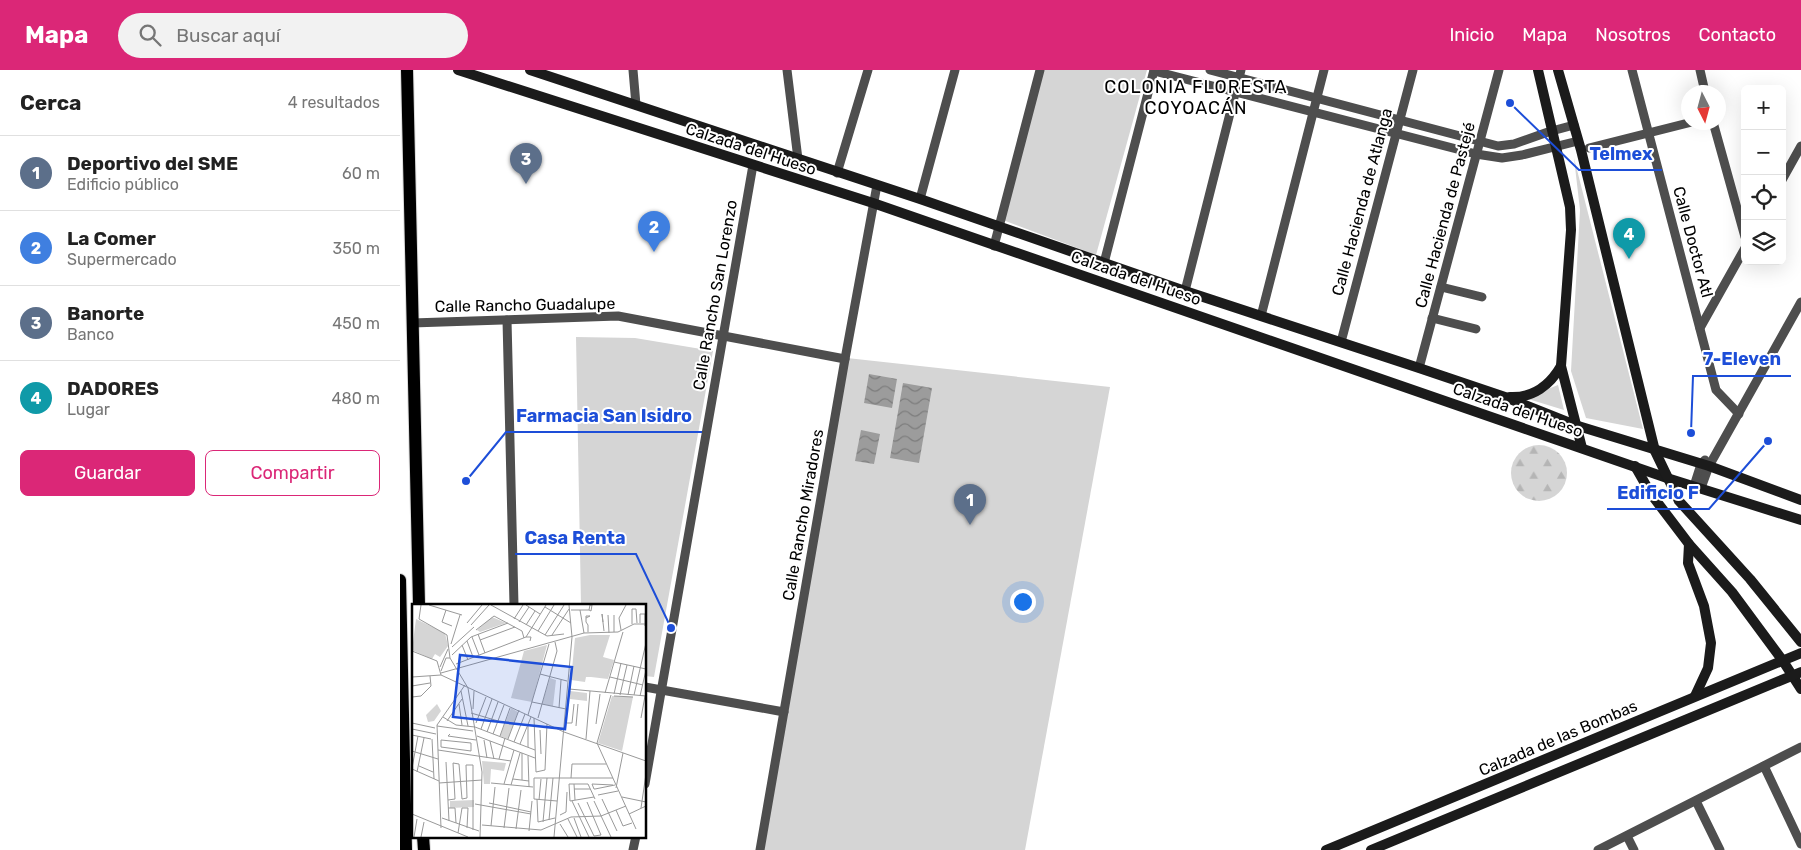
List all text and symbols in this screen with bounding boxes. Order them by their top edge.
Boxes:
search box [118,13,468,58]
text: Mapa [25,21,88,49]
icon: search [136,21,164,49]
text: Buscar aquí [176,24,280,47]
text: Inicio [1449,24,1494,46]
text: Mapa [1522,24,1567,46]
text: Nosotros [1595,24,1671,46]
text: Contacto [1699,24,1776,46]
district label: COLONIA FLORESTA COYOACÁN [1104,76,1288,119]
north arrow [1681,85,1726,130]
map controls [1741,85,1786,265]
button: + [1741,85,1786,130]
text: Cerca [20,90,81,115]
text: 4 resultados [288,93,380,112]
street label: Calle Hacienda de Atlanga [1328,106,1396,298]
street label: Calzada del Hueso [683,119,819,179]
street label: Calle Hacienda de Pastejé [1411,120,1479,310]
button: − [1741,130,1786,175]
callout: Telmex [1579,137,1662,170]
pin: 3 [510,143,542,184]
text: Telmex [1589,143,1653,165]
text: Deportivo del SME [67,152,238,175]
text: 1 [32,164,40,183]
text: 60 m [342,164,380,183]
text: Edificio público [67,175,179,194]
button: locate [1741,175,1786,220]
street label: Calle Doctor Atl [1669,184,1717,300]
street label: Calle Rancho San Lorenzo [689,198,741,392]
pin: 2 [638,211,670,252]
pin: 4 [1613,218,1645,259]
button: layers [1741,220,1786,265]
text: La Comer [67,227,156,250]
text: 2 [31,239,41,258]
text: 350 m [333,239,380,258]
street label: Calzada del Hueso [1068,247,1204,309]
text: Supermercado [67,250,177,269]
street label: Calle Rancho Guadalupe [435,294,615,316]
text: Banorte [67,302,144,325]
text: 3 [31,314,41,333]
text: 450 m [332,314,380,333]
text: Banco [67,325,114,344]
callout: 7-Eleven [1693,343,1791,376]
text: 7-Eleven [1703,348,1781,370]
text: DADORES [67,377,159,400]
street label: Calzada del Hueso [1450,379,1586,441]
text: 4 [31,389,41,408]
text: 480 m [332,389,380,408]
callout: Farmacia San Isidro [506,399,702,432]
text: Lugar [67,400,110,419]
text: Farmacia San Isidro [516,405,692,427]
street label: Calle Rancho Miradores [779,428,827,602]
button: Guardar [20,450,195,496]
button: Compartir [205,450,380,496]
callout: Edificio F [1607,476,1709,509]
text: Edificio F [1617,482,1699,504]
pin: 1 [954,484,986,525]
callout: Casa Renta [515,521,636,554]
text: Casa Renta [524,527,626,549]
your location [1010,589,1036,615]
inset map [412,604,646,838]
street label: Calzada de las Bombas [1476,696,1640,780]

